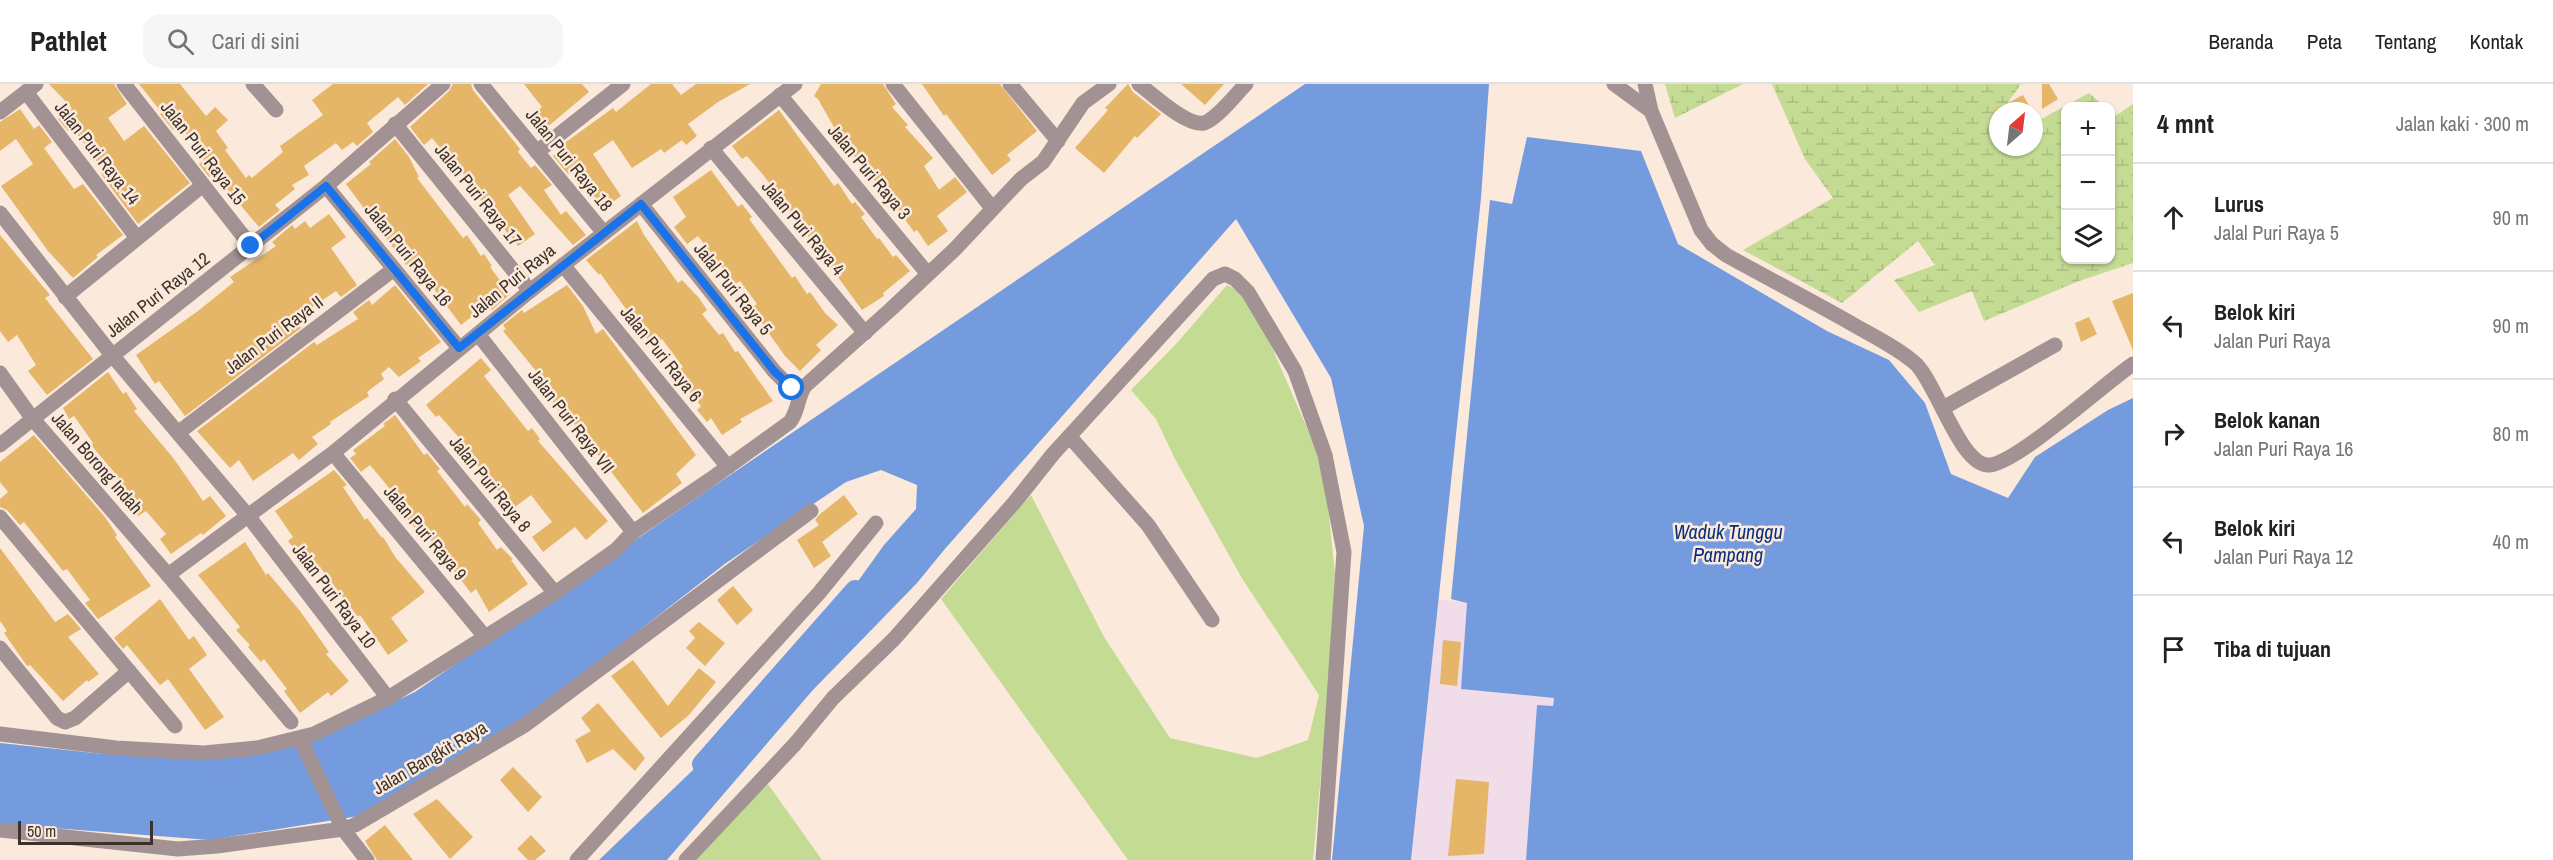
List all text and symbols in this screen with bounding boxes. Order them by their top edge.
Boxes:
search box [143,14,563,68]
text: Pathlet [30,22,107,60]
icon: search [164,25,197,58]
text: Cari di sini [212,26,300,56]
text: Beranda [2209,27,2274,56]
text: Peta [2307,27,2342,56]
text: Tentang [2375,27,2436,56]
text: Kontak [2469,27,2523,56]
street label: Jalan Puri Raya 14 [49,96,146,210]
street label: Jalan Puri Raya 15 [155,96,252,210]
north arrow [1989,102,2043,156]
map controls [2061,102,2115,264]
button: + [2061,102,2115,156]
street label: Jalan Puri Raya 18 [520,103,619,216]
text: 4 mnt [2157,106,2214,141]
text: Jalan kaki · 300 m [2396,110,2529,137]
street label: Jalan Puri Raya 3 [822,119,917,225]
street label: Jalan Puri Raya 17 [429,138,528,251]
button: − [2061,156,2115,210]
street label: Jalan Puri Raya 4 [756,175,851,281]
text: Lurus [2214,189,2264,219]
street label: Jalan Puri Raya 16 [359,198,458,311]
icon: ahead [2157,201,2190,234]
text: 90 m [2493,204,2529,231]
button: layers [2061,210,2115,264]
text: Jalal Puri Raya 5 [2214,219,2339,246]
route end [237,232,263,258]
street label: Jalal Puri Raya 5 [688,237,778,340]
street label: Jalan Puri Raya [463,238,560,323]
street label: Jalan Puri Raya 12 [101,246,215,343]
street label: Jalan Puri Raya II [219,289,328,380]
text: Belok kiri [2214,297,2295,327]
street label: Jalan Puri Raya 6 [615,300,708,407]
icon: left [2157,309,2190,342]
text: 90 m [2493,312,2529,339]
text: Jalan Puri Raya [2214,327,2331,354]
street label: Jalan Puri Raya VII [522,363,620,478]
route start [778,374,804,400]
text: Belok kanan [2214,405,2320,435]
street label: Jalan Borong Indah [46,406,149,519]
icon: right [2157,417,2190,450]
text: 80 m [2493,420,2529,447]
street label: Jalan Puri Raya 8 [444,430,537,537]
text: Jalan Puri Raya 16 [2214,435,2353,462]
street label: Jalan Puri Raya 9 [378,480,473,586]
text: Belok kiri [2214,513,2295,543]
water label: Waduk Tunggu Pampang [1673,518,1783,568]
icon: left [2157,525,2190,558]
text: 40 m [2493,528,2529,555]
street label: Jalan Puri Raya 10 [287,538,382,653]
text: Jalan Puri Raya 12 [2214,543,2353,570]
icon: arrive [2157,633,2190,666]
text: Tiba di tujuan [2214,634,2331,664]
street label: Jalan Bangkit Raya [368,715,491,800]
scale bar [18,818,153,846]
text: 50 m [27,820,56,842]

